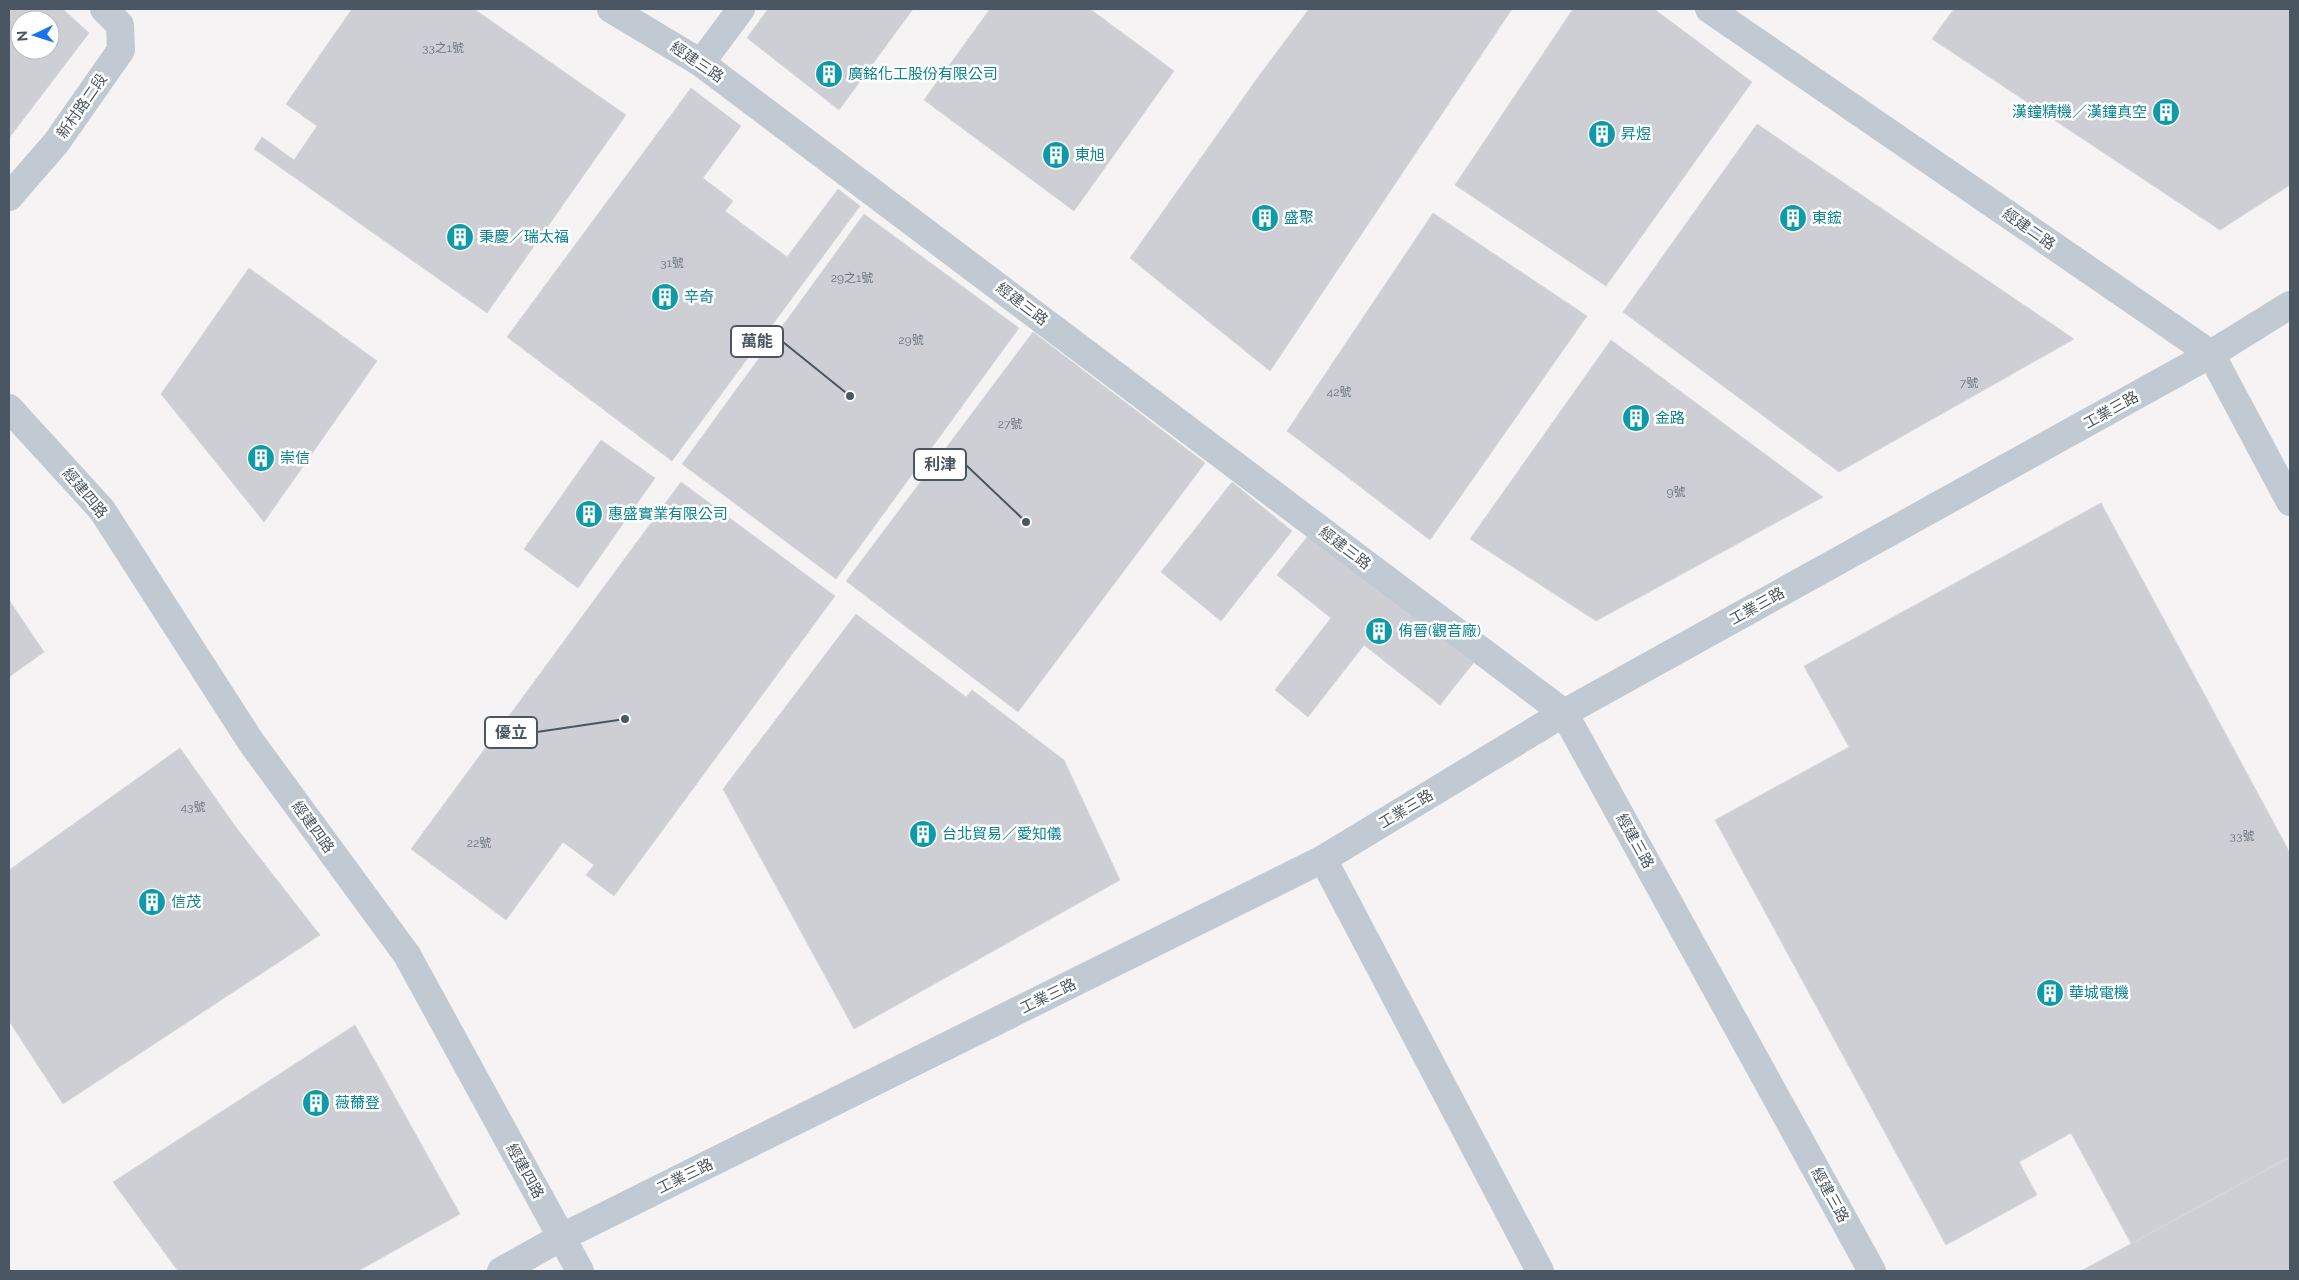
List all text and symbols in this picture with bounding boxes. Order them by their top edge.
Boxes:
north arrow [10,10,60,60]
text: N [14,30,30,42]
street label: 經建三路 [667,38,727,86]
house number: 33之1號 [422,41,464,55]
building icon: 廣銘化工股份有限公司 [814,59,844,89]
place label: 廣銘化工股份有限公司 [848,65,998,83]
street label: 新村路二段 [53,70,111,142]
building icon: 漢鐘精機／漢鐘真空 [2151,97,2181,127]
place label: 漢鐘精機／漢鐘真空 [2012,103,2147,121]
building icon: 昇煜 [1587,119,1617,149]
place label: 昇煜 [1621,125,1651,143]
building icon: 東旭 [1041,140,1071,170]
place label: 東旭 [1075,146,1105,164]
building icon: 盛聚 [1250,203,1280,233]
building icon: 東鋐 [1778,203,1808,233]
street label: 經建二路 [1999,204,2059,254]
place label: 盛聚 [1284,209,1314,227]
place label: 東鋐 [1812,209,1842,227]
building icon: 秉慶／瑞太福 [445,222,475,252]
place label: 秉慶／瑞太福 [479,228,569,246]
house number: 31號 [660,256,684,270]
house number: 29之1號 [831,271,873,285]
street label: 經建三路 [993,279,1051,329]
building icon: 辛奇 [650,282,680,312]
place label: 辛奇 [684,288,714,306]
callout: 萬能 [731,326,783,357]
text: 萬能 [741,332,773,351]
house number: 29號 [898,333,924,347]
house number: 7號 [1960,376,1978,390]
house number: 42號 [1327,385,1351,399]
street label: 工業三路 [2080,388,2142,432]
building icon: 金路 [1621,403,1651,433]
place label: 金路 [1655,409,1685,427]
house number: 27號 [998,417,1022,431]
building icon: 崇信 [246,443,276,473]
place label: 崇信 [280,449,310,467]
callout: 利津 [914,449,966,480]
text: 利津 [924,455,956,474]
street label: 經建四路 [59,464,111,522]
house number: 9號 [1666,485,1686,499]
building icon: 惠盛實業有限公司 [574,499,604,529]
place label: 惠盛實業有限公司 [608,505,728,523]
street label: 經建三路 [1316,523,1374,573]
street label: 工業三路 [1726,584,1788,628]
building icon: 侑晉(觀音廠) [1364,616,1394,646]
place label: 侑晉(觀音廠) [1398,622,1481,640]
callout: 優立 [485,717,537,748]
text: 優立 [495,723,527,742]
street label: 工業三路 [1376,786,1436,832]
street label: 經建四路 [288,797,338,857]
house number: 43號 [181,800,205,814]
street label: 經建三路 [1613,810,1657,872]
building icon: 台北貿易／愛知儀 [908,819,938,849]
place label: 台北貿易／愛知儀 [942,825,1062,843]
house number: 33號 [2230,829,2254,843]
house number: 22號 [467,836,491,850]
building icon: 信茂 [137,887,167,917]
place label: 信茂 [171,893,201,911]
street label: 工業三路 [1017,975,1079,1017]
building icon: 華城電機 [2035,978,2065,1008]
place label: 華城電機 [2069,984,2129,1002]
building icon: 薇薾登 [301,1088,331,1118]
place label: 薇薾登 [335,1094,380,1112]
street label: 經建四路 [503,1140,547,1202]
street label: 工業三路 [654,1155,716,1197]
street label: 經建三路 [1808,1164,1852,1226]

